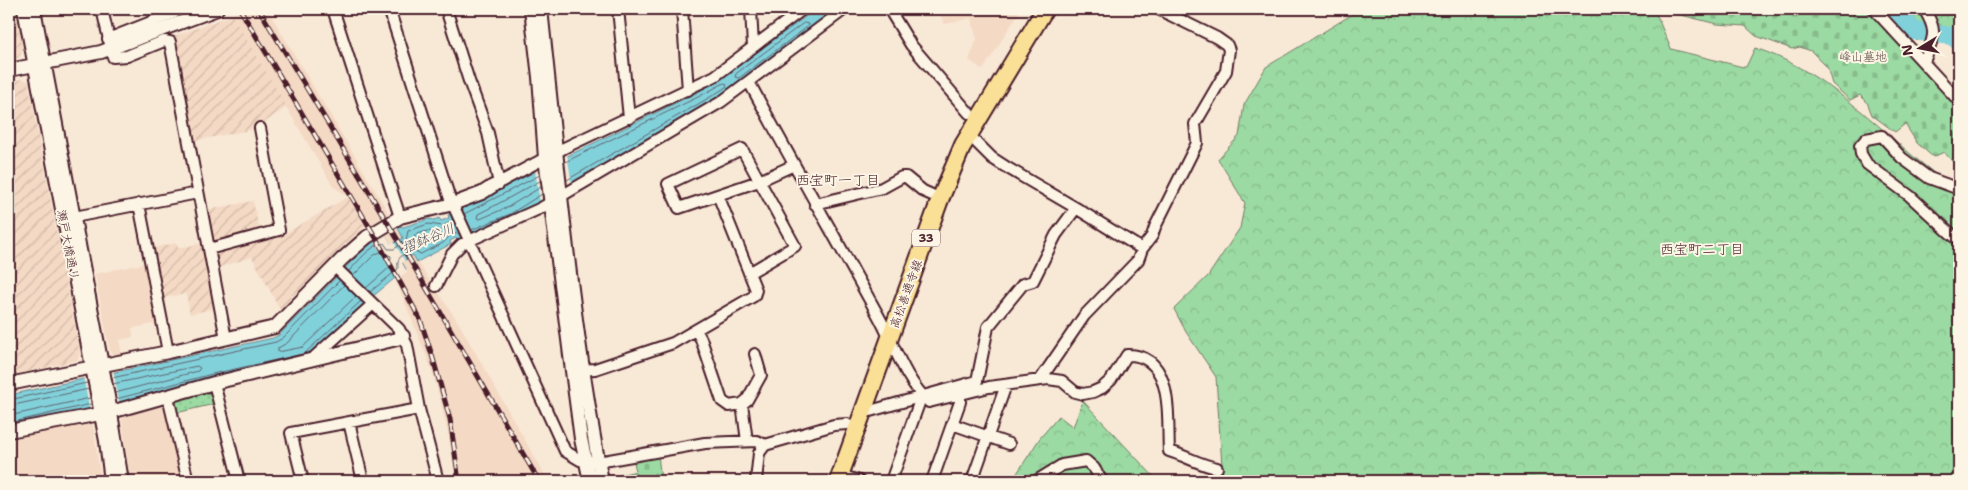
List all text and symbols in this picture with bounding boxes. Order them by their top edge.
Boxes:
north arrow [1896,22,1946,72]
text: N [1897,43,1917,57]
park label: 峰山墓地 [1839,49,1887,65]
district label: 西宝町一丁目 [796,171,880,189]
street label: 瀬戸大橋通り [53,208,83,282]
water label: 摺鉢谷川 [399,219,457,257]
road number: 33 [912,230,940,247]
district label: 西宝町二丁目 [1660,240,1744,258]
street label: 高松善通寺線 [886,257,926,331]

